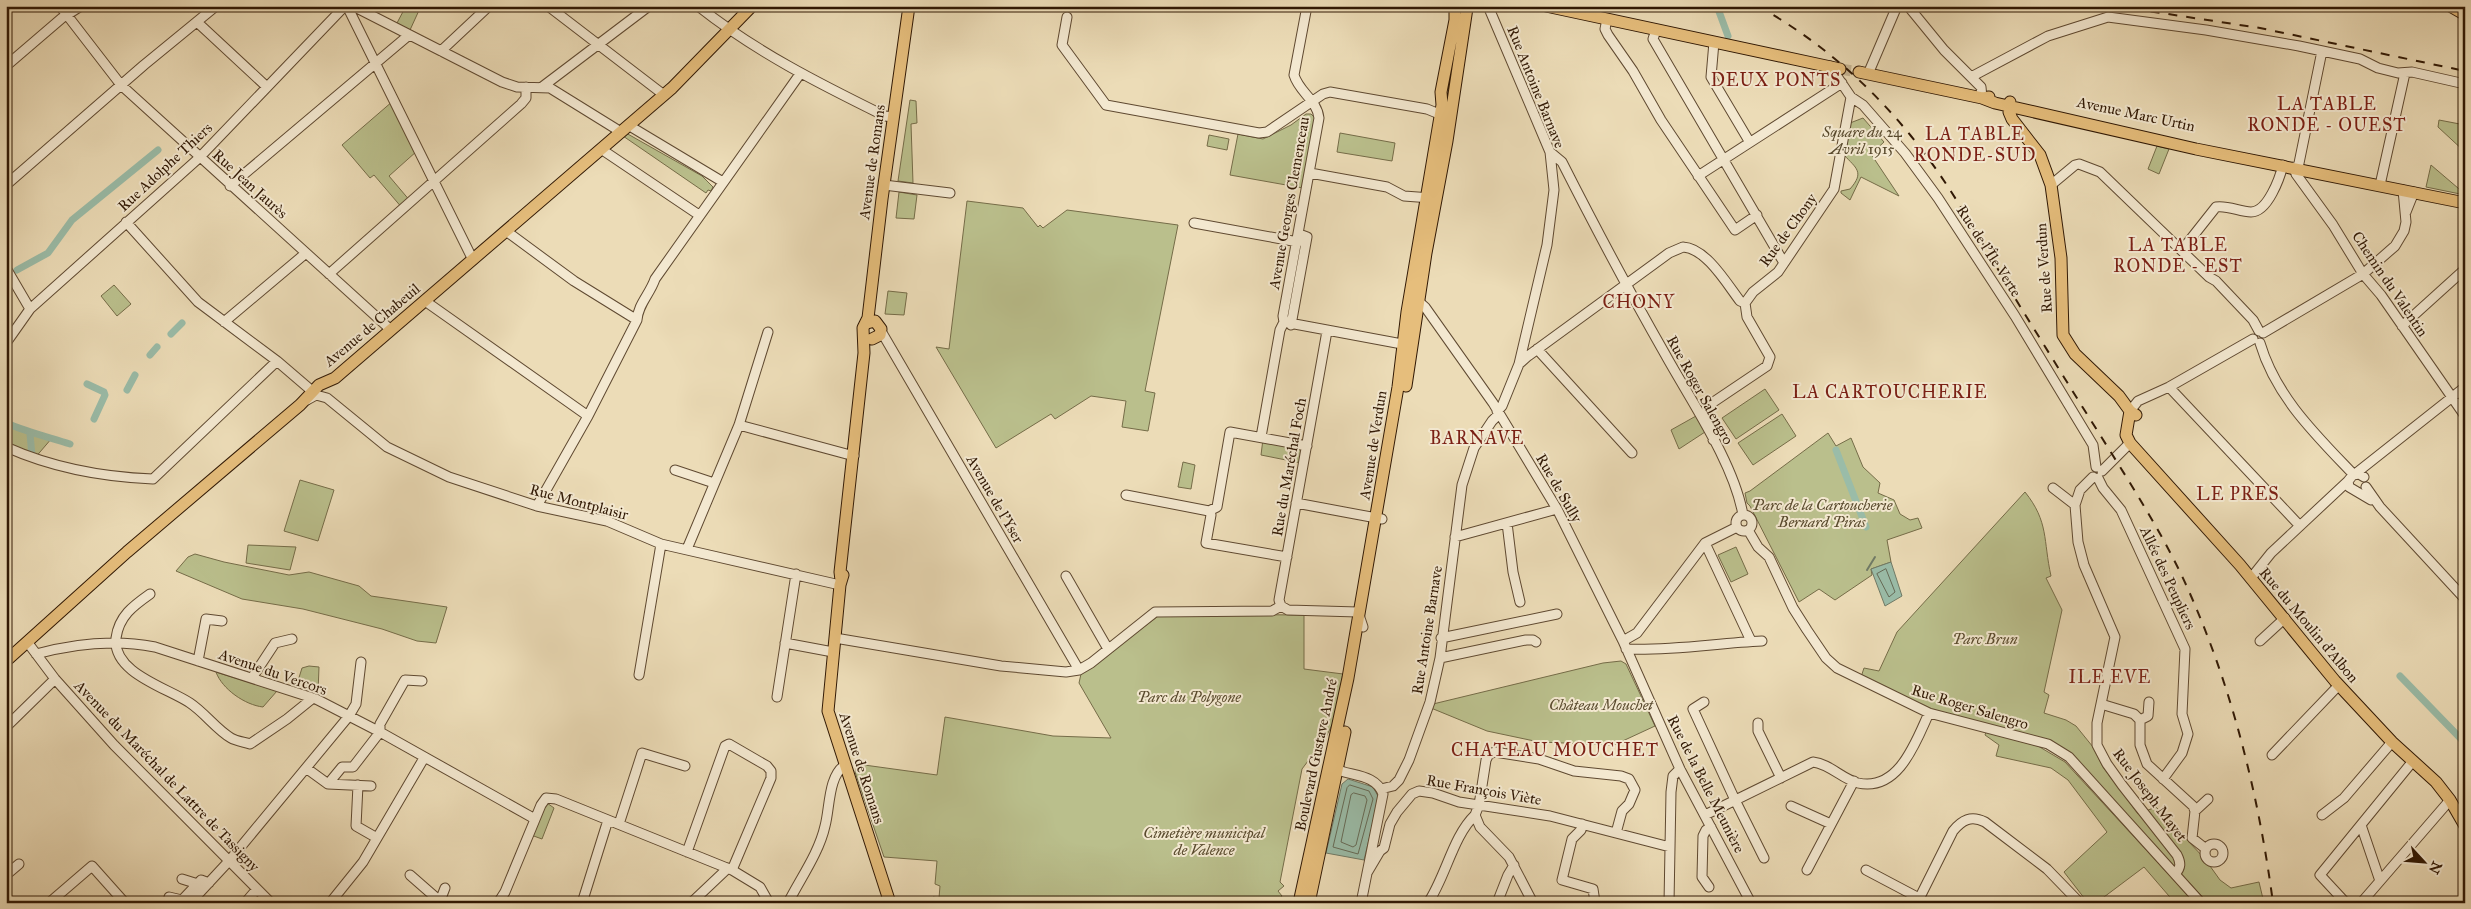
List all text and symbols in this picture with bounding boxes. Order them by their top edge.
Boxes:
street label: Rue Antoine Barnave [1503,23,1569,151]
district label: DEUX PONTS [1711,69,1841,91]
street label: Avenue Marc Urtin [2075,93,2196,135]
district label: LA TABLE RONDE - OUEST [2247,93,2407,136]
street label: Avenue de Romans [855,103,889,222]
street label: Avenue Georges Clemenceau [1265,115,1313,292]
street label: Rue Adolphe Thiers [114,119,216,215]
park label: Square du 24 Avril 1915 [1821,123,1903,158]
district label: LA TABLE RONDE-SUD [1913,123,2037,166]
street label: Rue Jean Jaurès [208,146,291,223]
street label: Rue de Chony [1755,189,1821,270]
street label: Rue de l'Île Verte [1953,202,2025,300]
street label: Rue de Verdun [2032,223,2056,313]
street label: Chemin du Valentin [2348,228,2432,340]
district label: LA TABLE RONDE - EST [2113,234,2243,277]
street label: Avenue de Chabeuil [320,279,424,371]
district label: CHONY [1603,291,1675,313]
street label: Rue Roger Salengro [1663,332,1738,448]
district label: LA CARTOUCHERIE [1792,381,1988,403]
street label: Avenue de Verdun [1355,389,1391,502]
street label: Rue du Maréchal Foch [1268,396,1310,538]
district label: BARNAVE [1429,427,1525,449]
street label: Rue de Sully [1532,450,1586,526]
street label: Avenue de l'Yser [962,451,1028,547]
street label: Rue Montplaisir [528,480,631,524]
district label: LE PRES [2196,483,2280,505]
park label: Parc de la Cartoucherie Bernard Piras [1752,496,1893,531]
street label: Allée des Peupliers [2136,523,2200,632]
street label: Rue Antoine Barnave [1408,564,1446,696]
street label: Rue du Moulin d'Albon [2256,564,2362,686]
park label: Parc Brun [1952,630,2018,648]
street label: Avenue du Vercors [216,645,329,699]
district label: ILE EVE [2069,666,2151,688]
street label: Avenue du Maréchal de Lattre de Tassigny [70,676,264,876]
street label: Boulevard Gustave André [1291,676,1341,833]
street label: Rue Roger Salengro [1909,681,2031,733]
park label: Parc du Polygone [1137,688,1241,706]
park label: Château Mouchet [1549,696,1654,714]
street label: Avenue de Romans [835,709,888,826]
street label: Rue de la Belle Meunière [1663,712,1749,856]
district label: CHATEAU MOUCHET [1451,739,1659,761]
street label: Rue Joseph Mayet [2108,745,2191,846]
street label: Rue François Viète [1425,771,1543,809]
park label: Cimetière municipal de Valence [1143,824,1267,859]
north arrow [2398,836,2448,886]
text: N [2425,858,2445,877]

